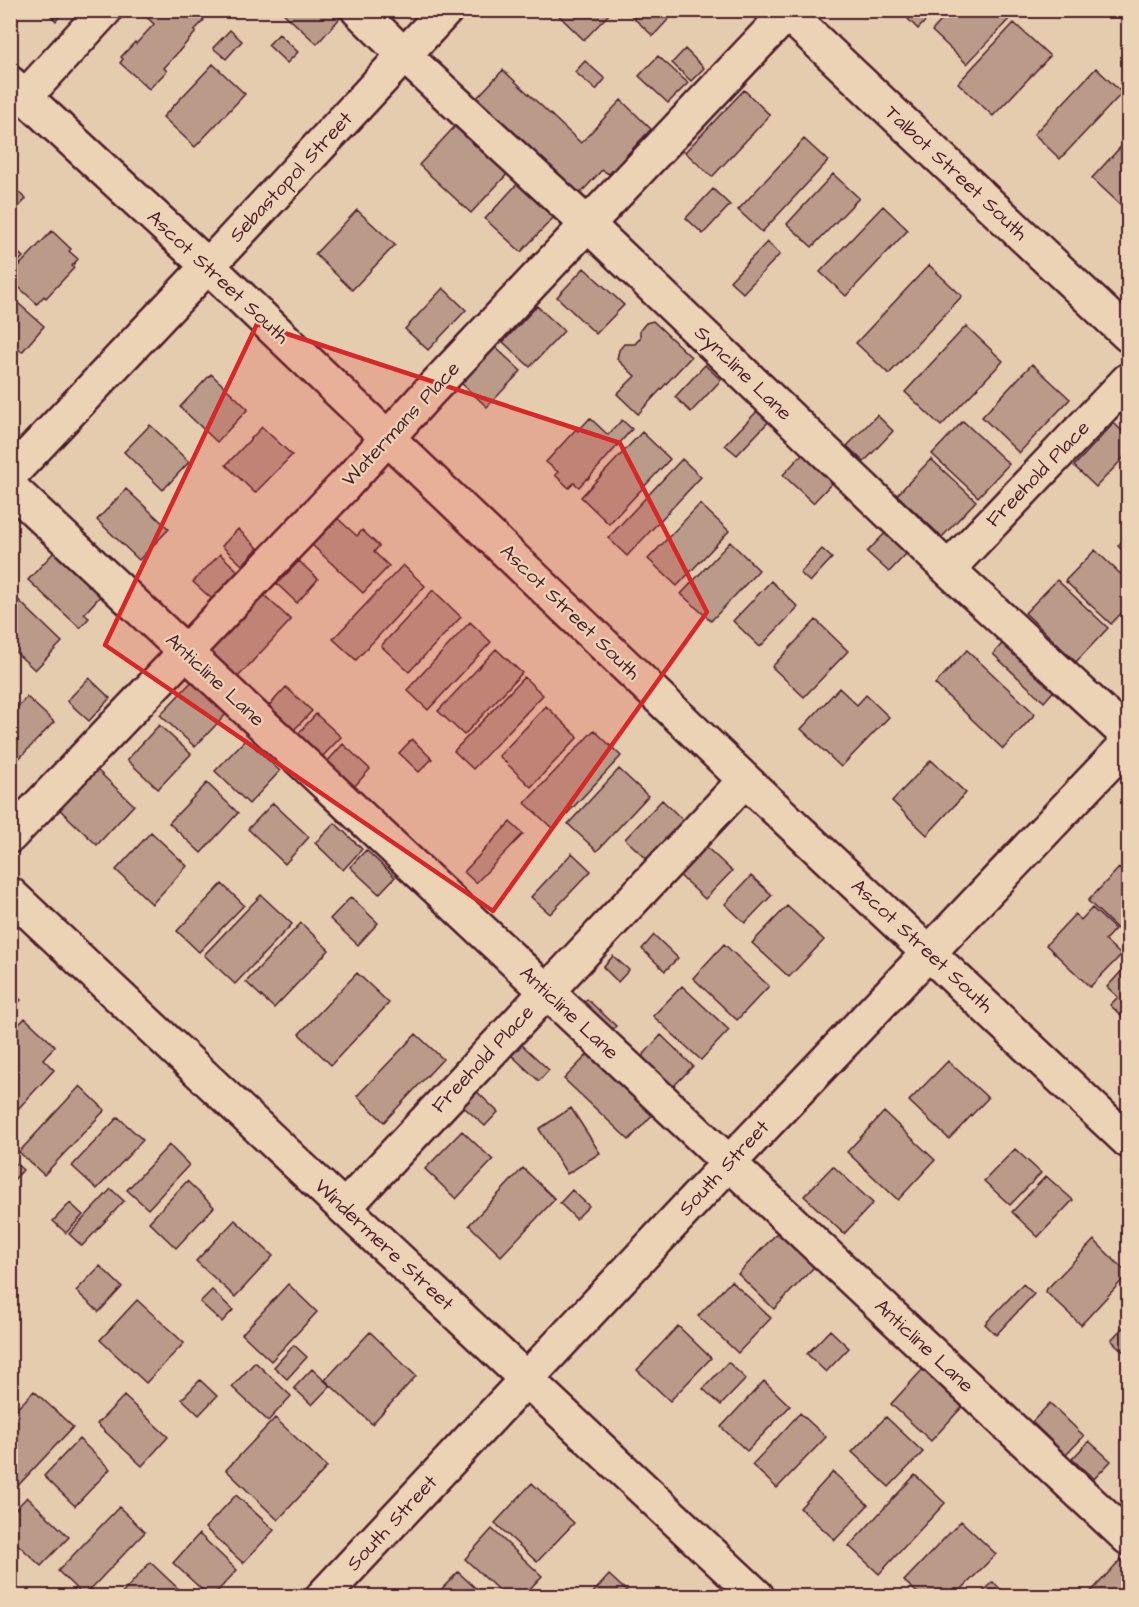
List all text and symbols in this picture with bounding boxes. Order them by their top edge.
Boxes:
street label: Talbot Street South [878,99,1034,247]
street label: Sebastopol Street [223,105,359,249]
street label: Ascot Street South [141,204,295,350]
street label: Syncline Lane [687,319,798,428]
street label: Watermans Place [335,355,467,493]
street label: Freehold Place [980,414,1096,534]
street label: Ascot Street South [494,538,646,686]
street label: Anticline Lane [159,627,271,733]
street label: Ascot Street South [845,873,999,1019]
street label: Anticline Lane [513,960,625,1066]
street label: Freehold Place [425,999,541,1119]
street label: South Street [672,1114,776,1222]
street label: Windermere Street [308,1173,460,1317]
street label: Anticline Lane [868,1293,980,1399]
street label: South Street [340,1469,444,1577]

